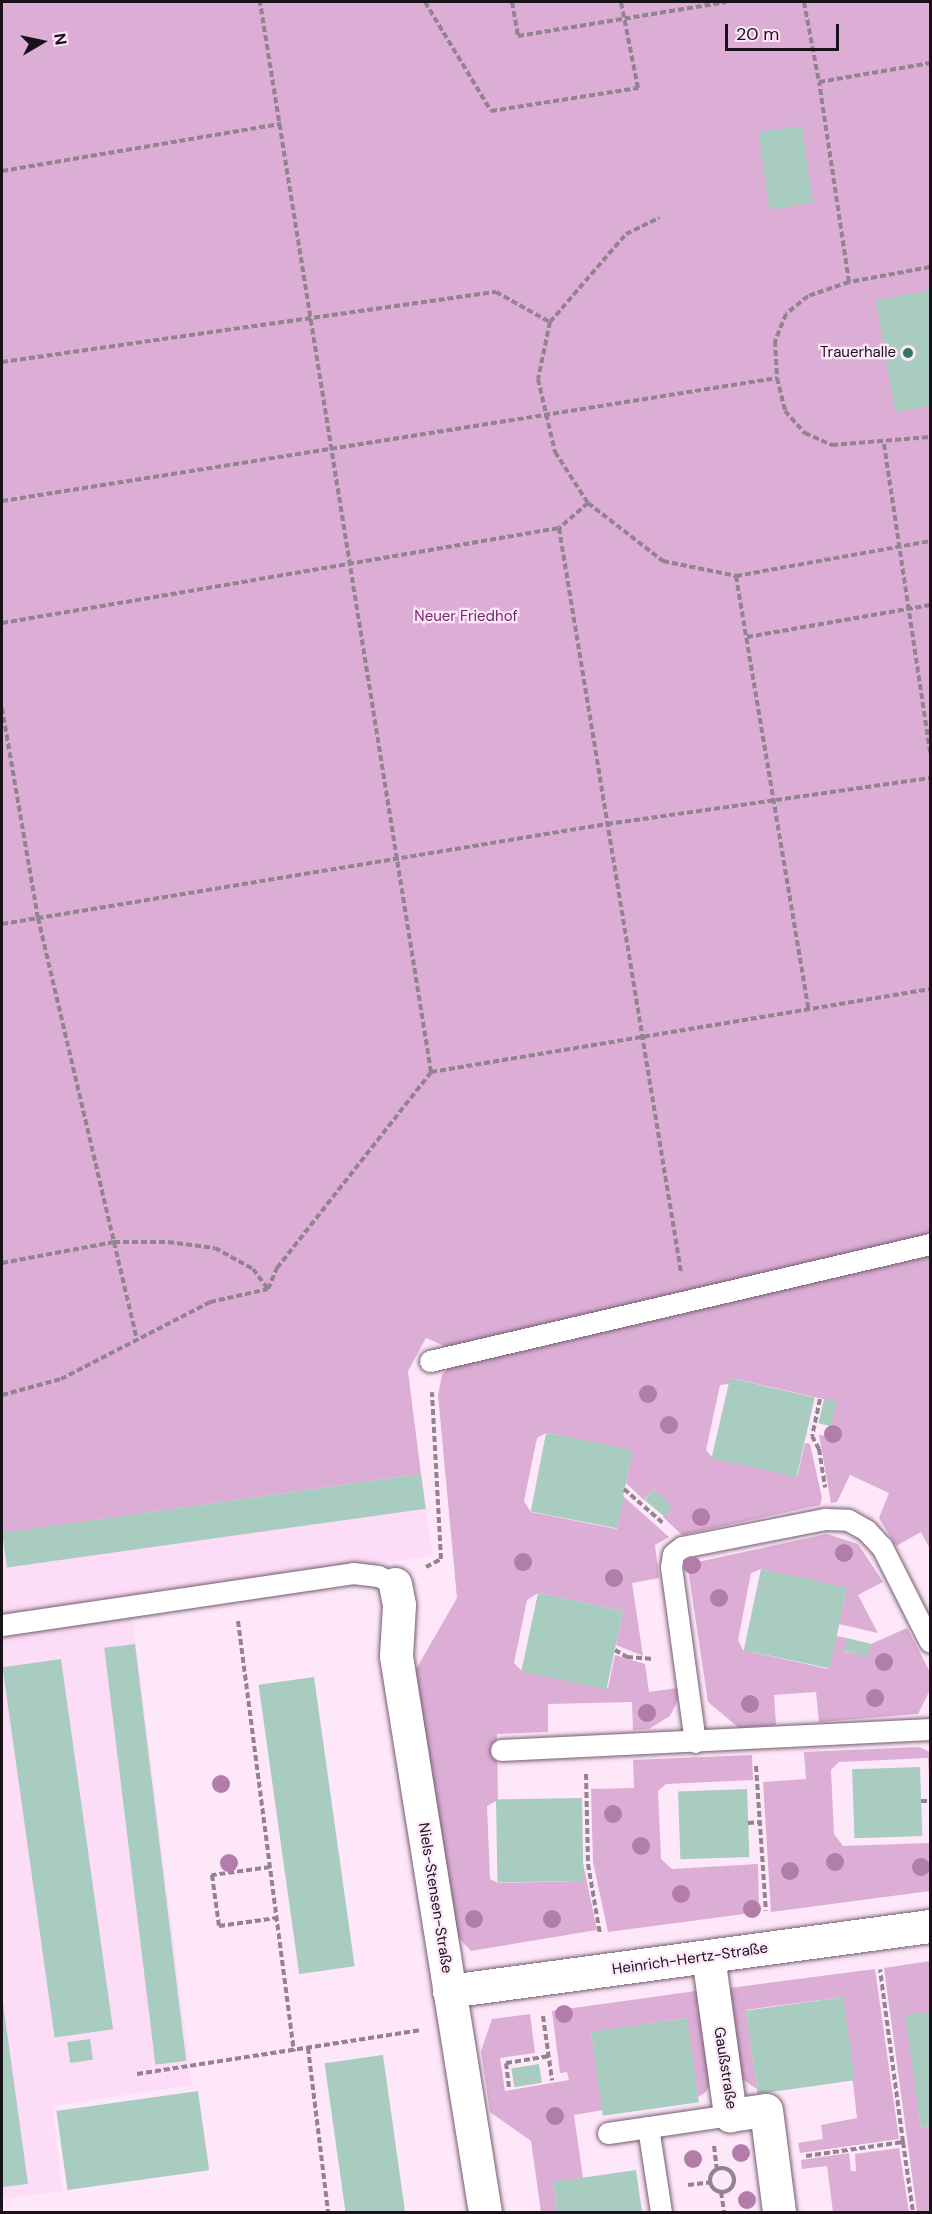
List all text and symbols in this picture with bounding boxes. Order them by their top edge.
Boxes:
north arrow [12,12,72,72]
scale bar [728,12,842,50]
text: 20 m [736,22,779,46]
text: N [49,32,72,47]
place label: Trauerhalle [820,344,896,362]
marker: Trauerhalle [901,346,915,360]
park label: Neuer Friedhof [414,608,518,626]
street label: Niels-Stensen-Straße [414,1821,456,1975]
street label: Heinrich-Hertz-Straße [611,1939,769,1979]
street label: Gaußstraße [710,2026,740,2110]

